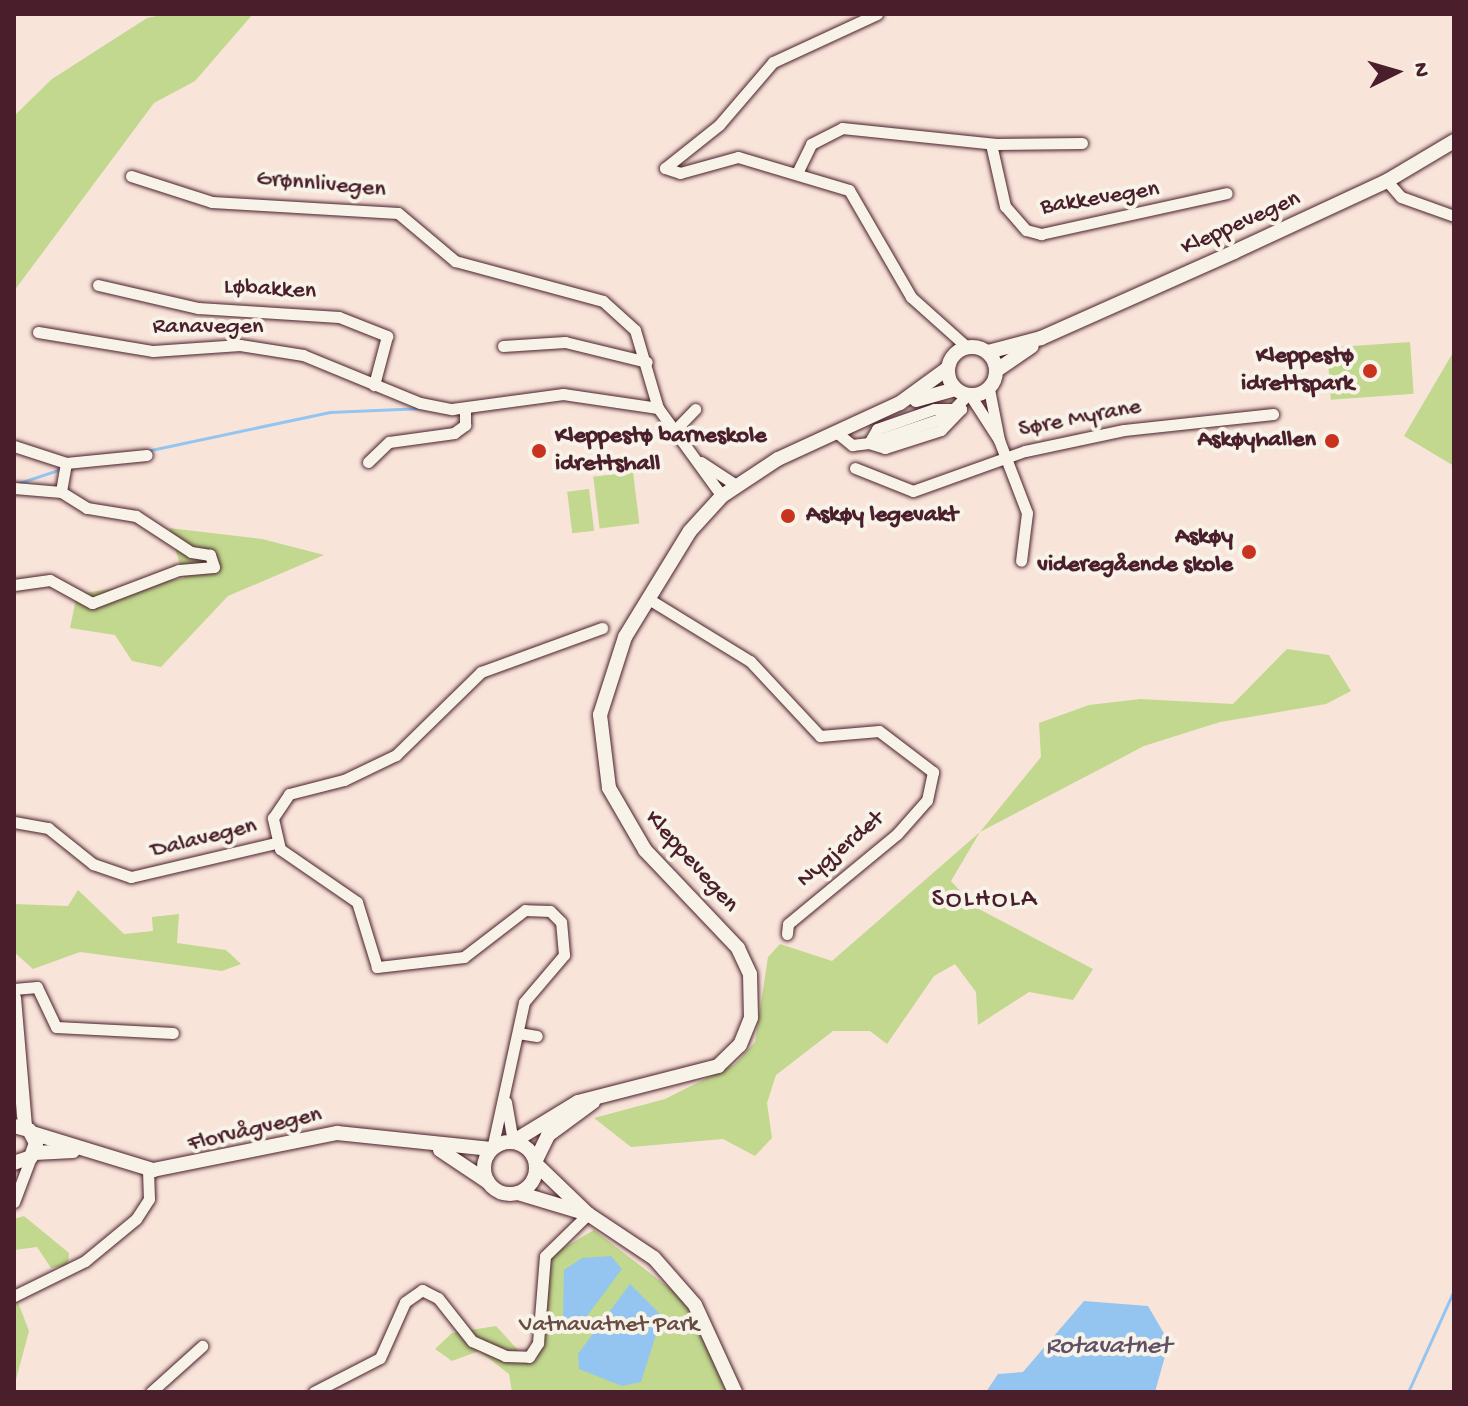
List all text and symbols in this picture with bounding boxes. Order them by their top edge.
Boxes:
north arrow [1356,32,1436,112]
text: N [1406,62,1433,78]
street label: Grønnlivegen [255,165,387,205]
street label: Bakkevegen [1039,175,1161,223]
street label: Kleppevegen [1177,185,1305,263]
street label: Løbakken [223,273,317,307]
street label: Ranavegen [152,314,264,342]
place label: Kleppestø idrettspark [1241,343,1354,399]
marker: Kleppestø idrettspark [1361,362,1379,380]
street label: Søre Myrane [1016,393,1144,445]
place label: Kleppestø barneskole idrettshall [555,423,767,479]
place label: Askøyhallen [1197,427,1316,455]
marker: Askøyhallen [1323,432,1341,450]
marker: Kleppestø barneskole idrettshall [530,442,548,460]
place label: Askøy legevakt [806,502,958,530]
marker: Askøy legevakt [777,505,799,527]
place label: Askøy videregående skole [1037,524,1233,580]
marker: Askøy videregående skole [1240,543,1258,561]
street label: Kleppevegen [638,805,744,919]
street label: Nygjerdet [791,805,891,895]
street label: Dalavegen [148,812,260,866]
district label: SOLHOLA [932,885,1038,917]
street label: Florvågvegen [185,1101,325,1159]
park label: Vatnavatnet Park [519,1312,699,1340]
water label: Rotavatnet [1045,1332,1171,1364]

